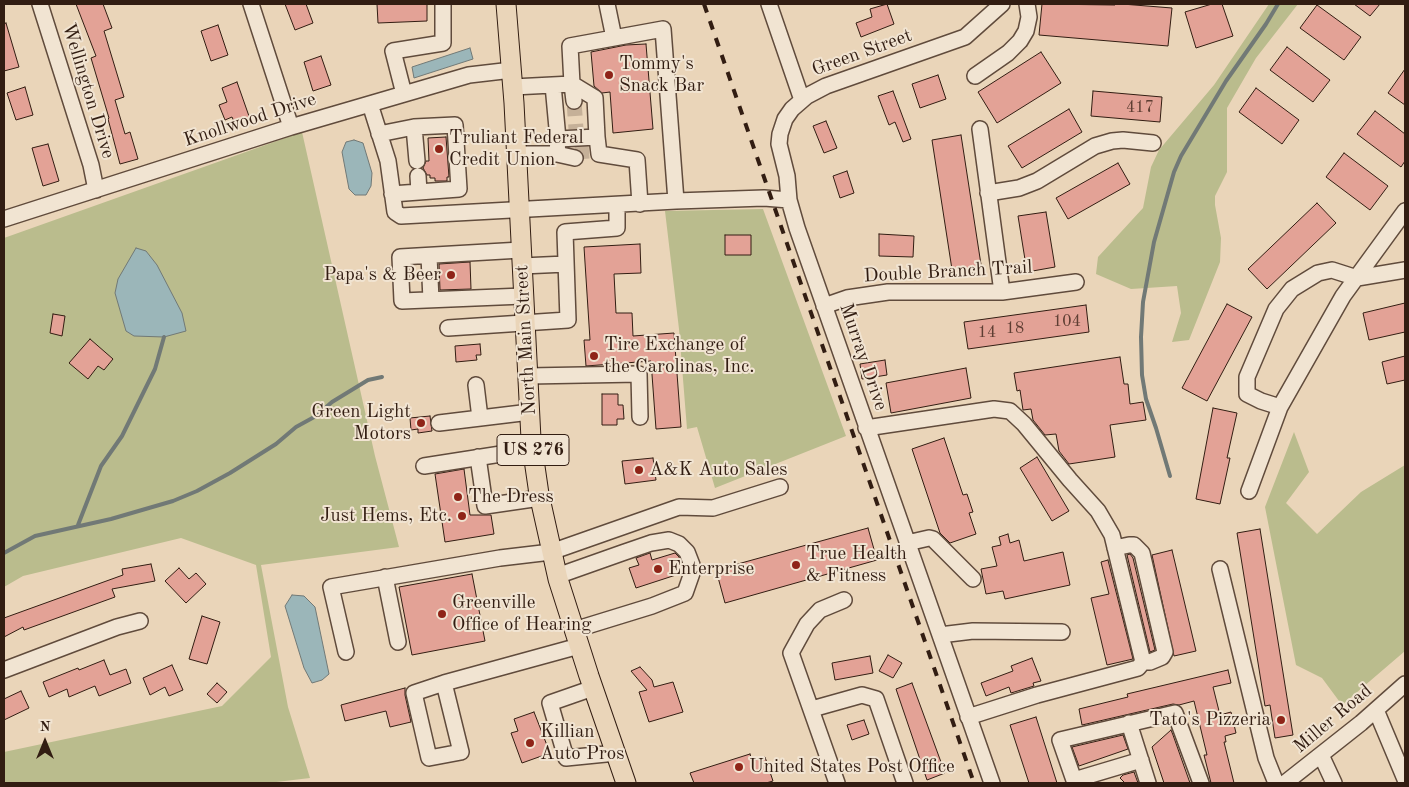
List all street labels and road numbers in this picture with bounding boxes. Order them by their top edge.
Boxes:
street label: Wellington Drive [57,21,119,161]
street label: Green Street [809,24,915,82]
street label: Knollwood Drive [181,88,319,152]
street label: Double Branch Trail [863,256,1033,288]
street label: North Main Street [511,264,541,416]
street label: Murray Drive [834,300,892,414]
road number: US 276 [497,434,569,466]
street label: Miller Road [1289,680,1377,758]

